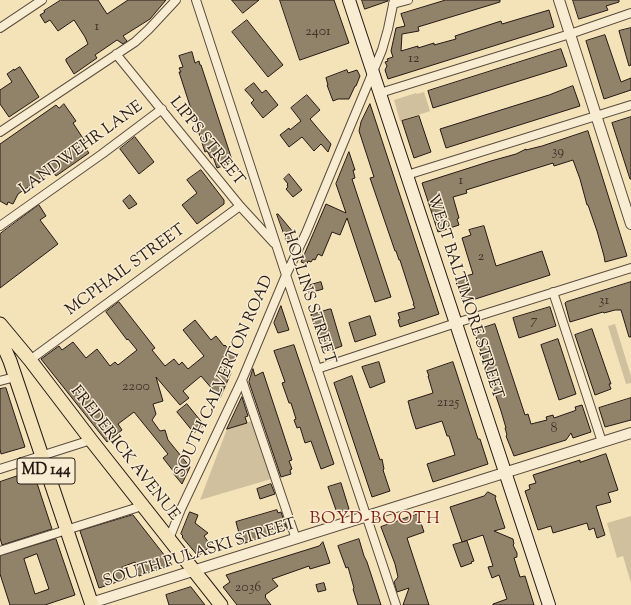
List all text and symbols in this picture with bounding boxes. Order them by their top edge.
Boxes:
house number: 1 [95,20,99,36]
house number: 2401 [305,25,331,41]
house number: 12 [408,52,420,68]
street label: LIPPS STREET [164,94,248,190]
street label: LANDWEHR LANE [17,98,147,200]
house number: 39 [552,145,564,161]
house number: 1 [459,174,463,190]
street label: WEST BALTIMORE STREET [422,192,506,402]
street label: MCPHAIL STREET [62,221,190,321]
street label: HOLLINS STREET [277,229,339,367]
house number: 2 [478,250,484,266]
street label: SOUTH CALVERTON ROAD [172,273,278,481]
house number: 31 [599,294,609,310]
house number: 7 [530,314,538,330]
house number: 2200 [122,380,150,396]
street label: FREDERICK AVENUE [65,383,183,525]
house number: 2125 [437,396,459,412]
house number: 8 [551,422,557,438]
road number: MD 144 [17,458,75,484]
district label: BOYD-BOOTH [309,510,441,530]
street label: SOUTH PULASKI STREET [101,515,299,593]
house number: 2036 [235,581,261,597]

